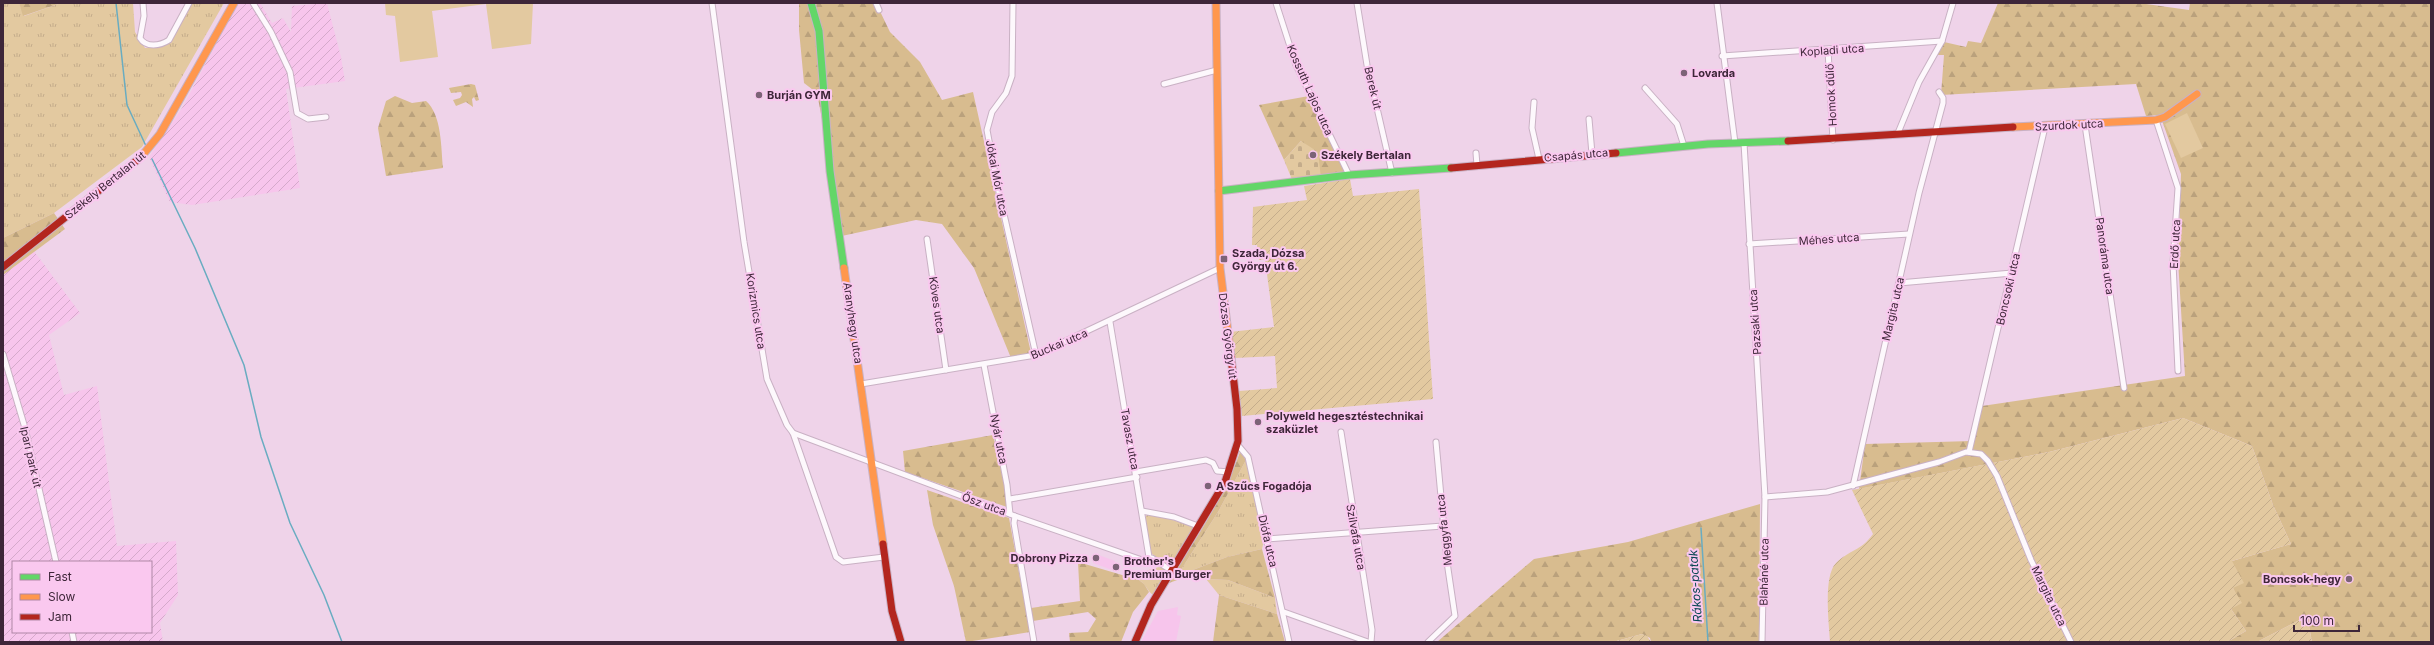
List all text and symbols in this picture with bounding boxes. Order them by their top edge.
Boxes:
street label: Kopladi utca [1799,41,1865,59]
street label: Kossuth Lajos utca [1284,42,1336,138]
street label: Homok dűlő [1822,63,1840,127]
street label: Berek út [1361,65,1385,111]
place label: Lovarda [1692,66,1735,80]
marker: Lovarda [1679,68,1689,78]
place label: Burján GYM [767,88,831,102]
marker: Burján GYM [754,90,764,100]
street label: Szurdok utca [2034,116,2104,134]
street label: Jókai Mór utca [983,139,1011,217]
street label: Csapás utca [1543,145,1609,165]
street label: Székely Bertalan út [62,148,149,222]
place label: Székely Bertalan [1321,148,1411,162]
marker: Székely Bertalan [1308,150,1318,160]
street label: Panoráma utca [2093,216,2117,296]
street label: Erdő utca [2167,219,2183,269]
street label: Méhes utca [1798,230,1860,248]
place label: Szada, Dózsa György út 6. [1232,246,1304,273]
street label: Boncsoki utca [1993,252,2023,326]
marker: Szada, Dózsa György út 6. [1219,254,1229,264]
street label: Korizmics utca [743,272,769,350]
street label: Köves utca [926,276,948,334]
street label: Margita utca [1879,276,1907,342]
street label: Aranyhegy utca [840,281,866,365]
street label: Pazsaki utca [1746,289,1764,355]
street label: Dózsa György út [1216,292,1240,380]
street label: Buckai utca [1028,326,1090,362]
street label: Tavasz utca [1118,407,1142,471]
place label: Polyweld hegesztéstechnikai szaküzlet [1266,409,1423,436]
street label: Nyár utca [987,413,1011,465]
marker: Polyweld hegesztéstechnikai szaküzlet [1253,417,1263,427]
street label: Ipari park út [17,425,45,489]
place label: A Szűcs Fogadója [1216,479,1312,493]
marker: A Szűcs Fogadója [1203,481,1213,491]
street label: Ősz utca [960,490,1008,518]
street label: Meggyfa utca [1433,494,1455,566]
street label: Szilvafa utca [1343,503,1369,571]
street label: Diófa utca [1255,514,1281,568]
street label: Blaháné utca [1756,538,1772,606]
water label: Rákos-patak [1685,549,1705,623]
place label: Dobrony Pizza [1010,551,1088,565]
marker: Dobrony Pizza [1091,553,1101,563]
place label: Brother's Premium Burger [1124,554,1211,581]
legend [12,561,152,633]
marker: Brother's Premium Burger [1111,562,1121,572]
street label: Margita utca [2028,564,2070,628]
text: Fast [48,569,72,584]
place label: Boncsok-hegy [2263,572,2341,586]
marker: Boncsok-hegy [2344,574,2354,584]
text: Slow [48,589,76,604]
scale bar [2294,607,2359,633]
text: Jam [48,609,72,624]
text: 100 m [2300,613,2334,628]

